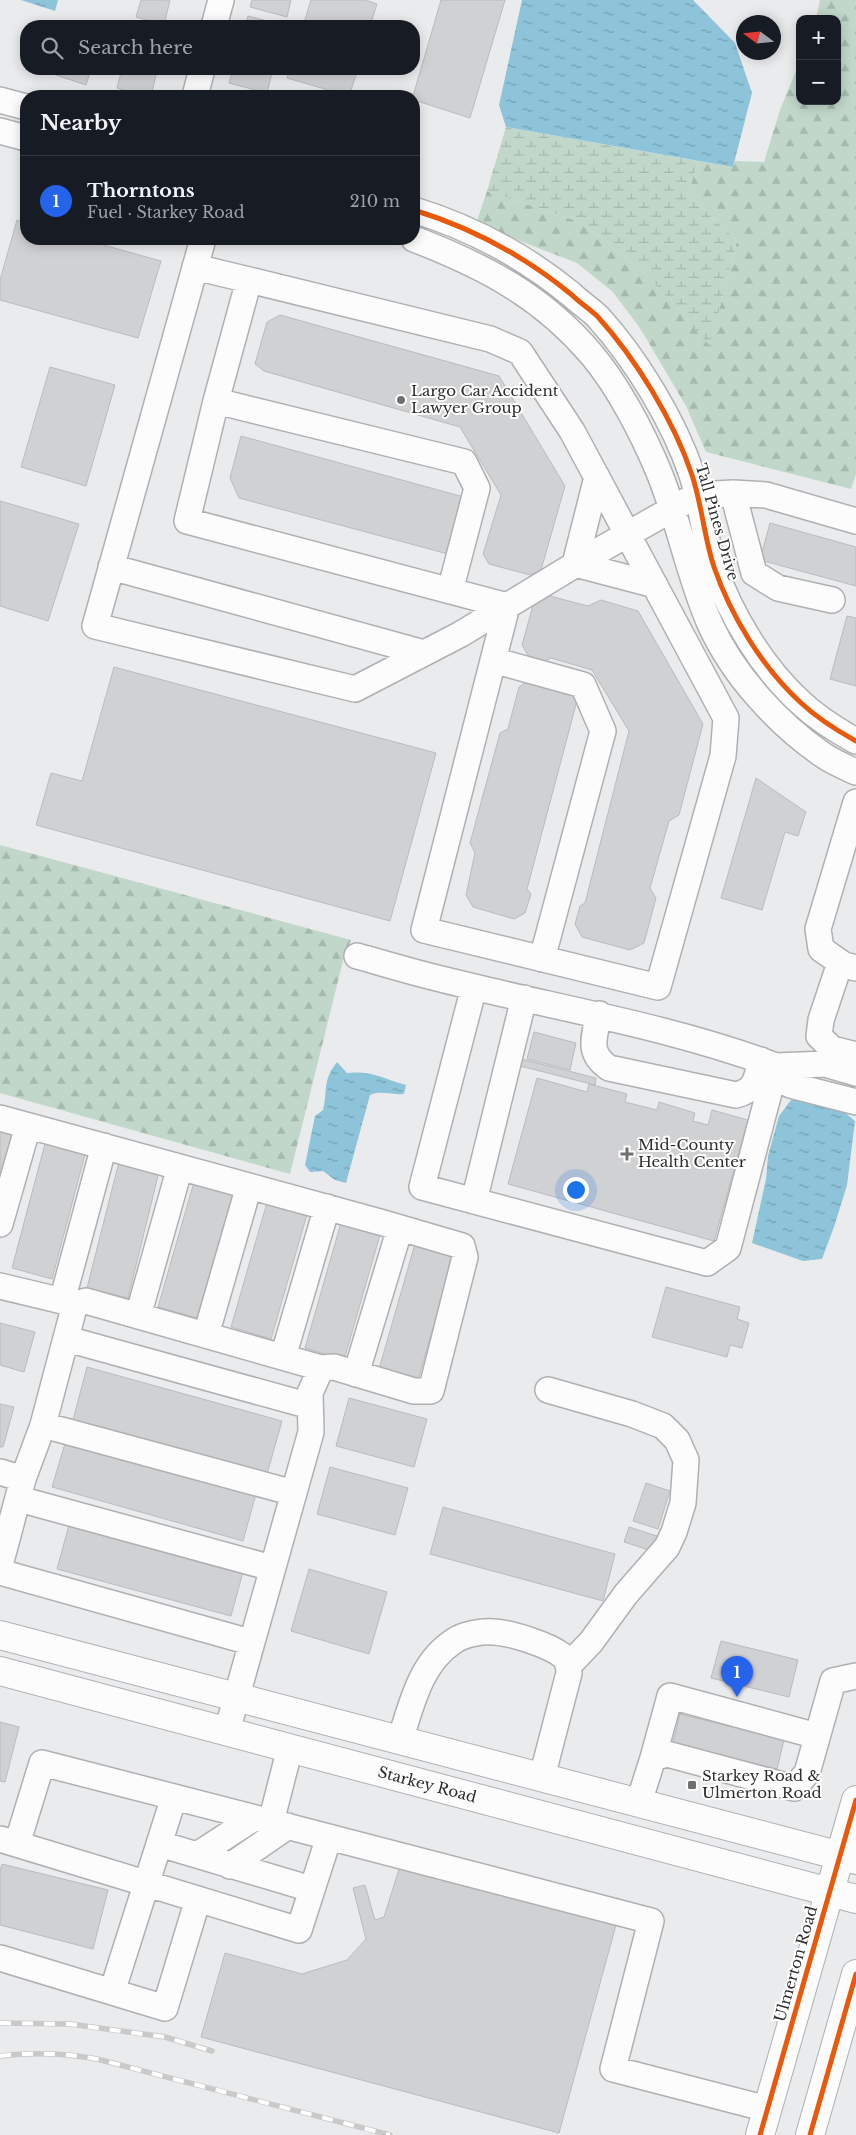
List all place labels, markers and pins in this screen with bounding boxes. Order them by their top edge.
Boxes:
place label: Largo Car Accident Lawyer Group [411,381,559,417]
marker: Largo Car Accident Lawyer Group [395,394,407,406]
place label: Mid-County Health Center [638,1135,747,1171]
marker: Mid-County Health Center [620,1147,634,1161]
pin: 1 [721,1656,753,1697]
place label: Starkey Road & Ulmerton Road [702,1766,822,1802]
marker: Starkey Road & Ulmerton Road [686,1779,698,1791]

